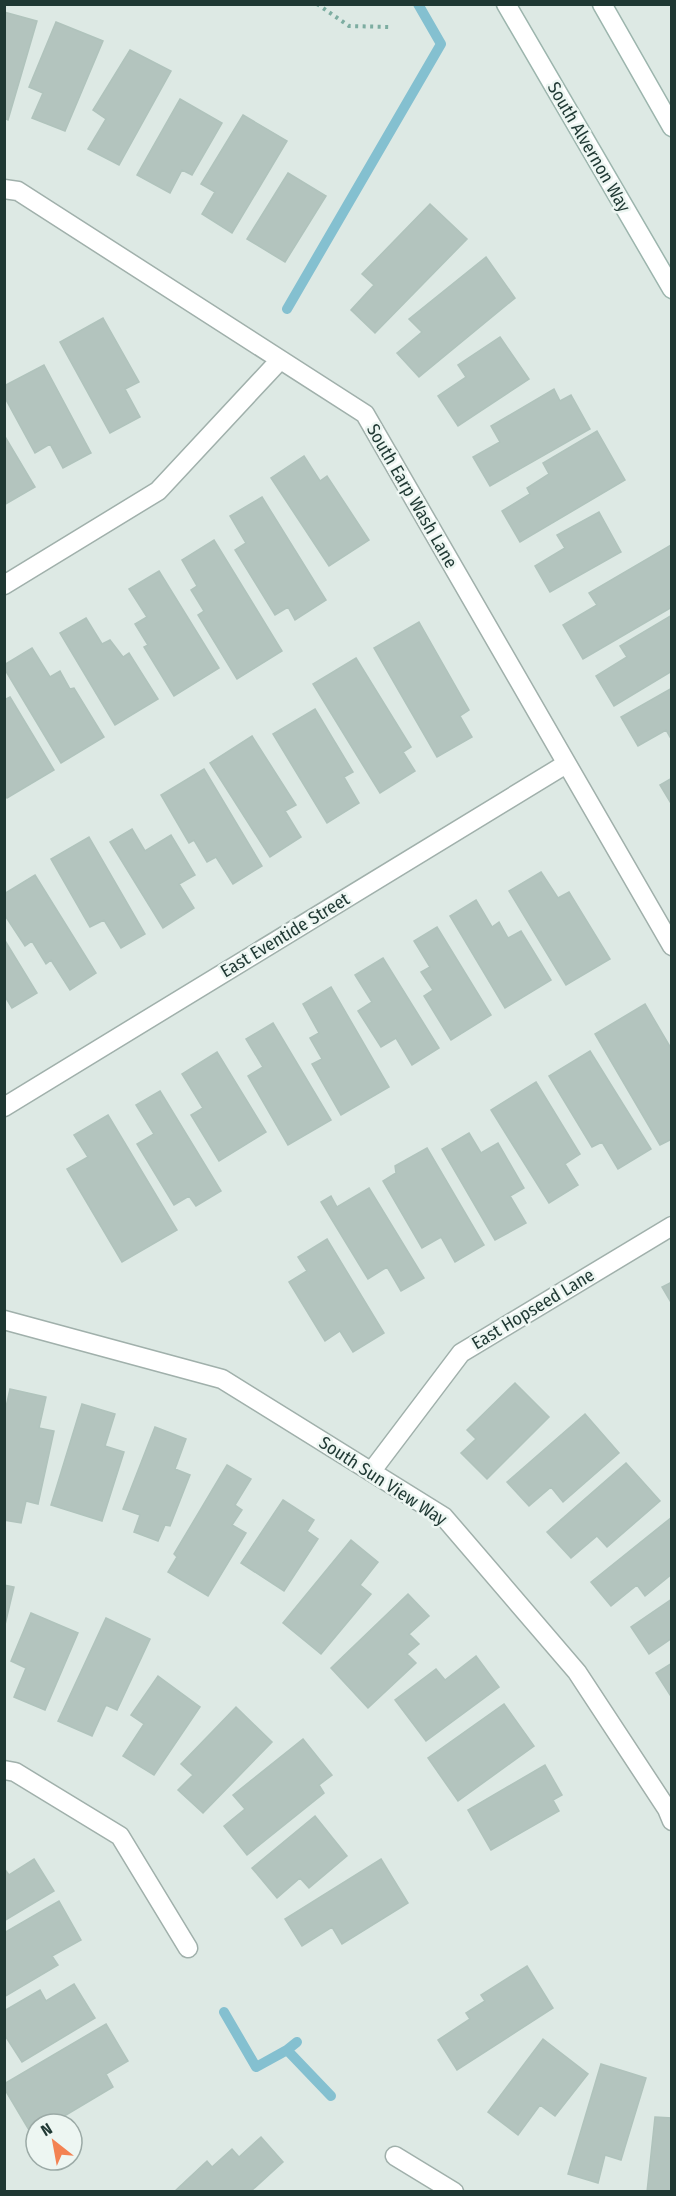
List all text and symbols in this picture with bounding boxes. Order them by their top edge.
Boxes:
street label: South Alvernon Way [543,78,635,216]
street label: South Earp Wash Lane [362,420,462,572]
street label: East Eventide Street [217,888,354,982]
street label: East Hopseed Lane [468,1264,598,1354]
street label: South Sun View Way [315,1432,451,1530]
north arrow [24,2112,84,2172]
text: N [38,2119,56,2140]

